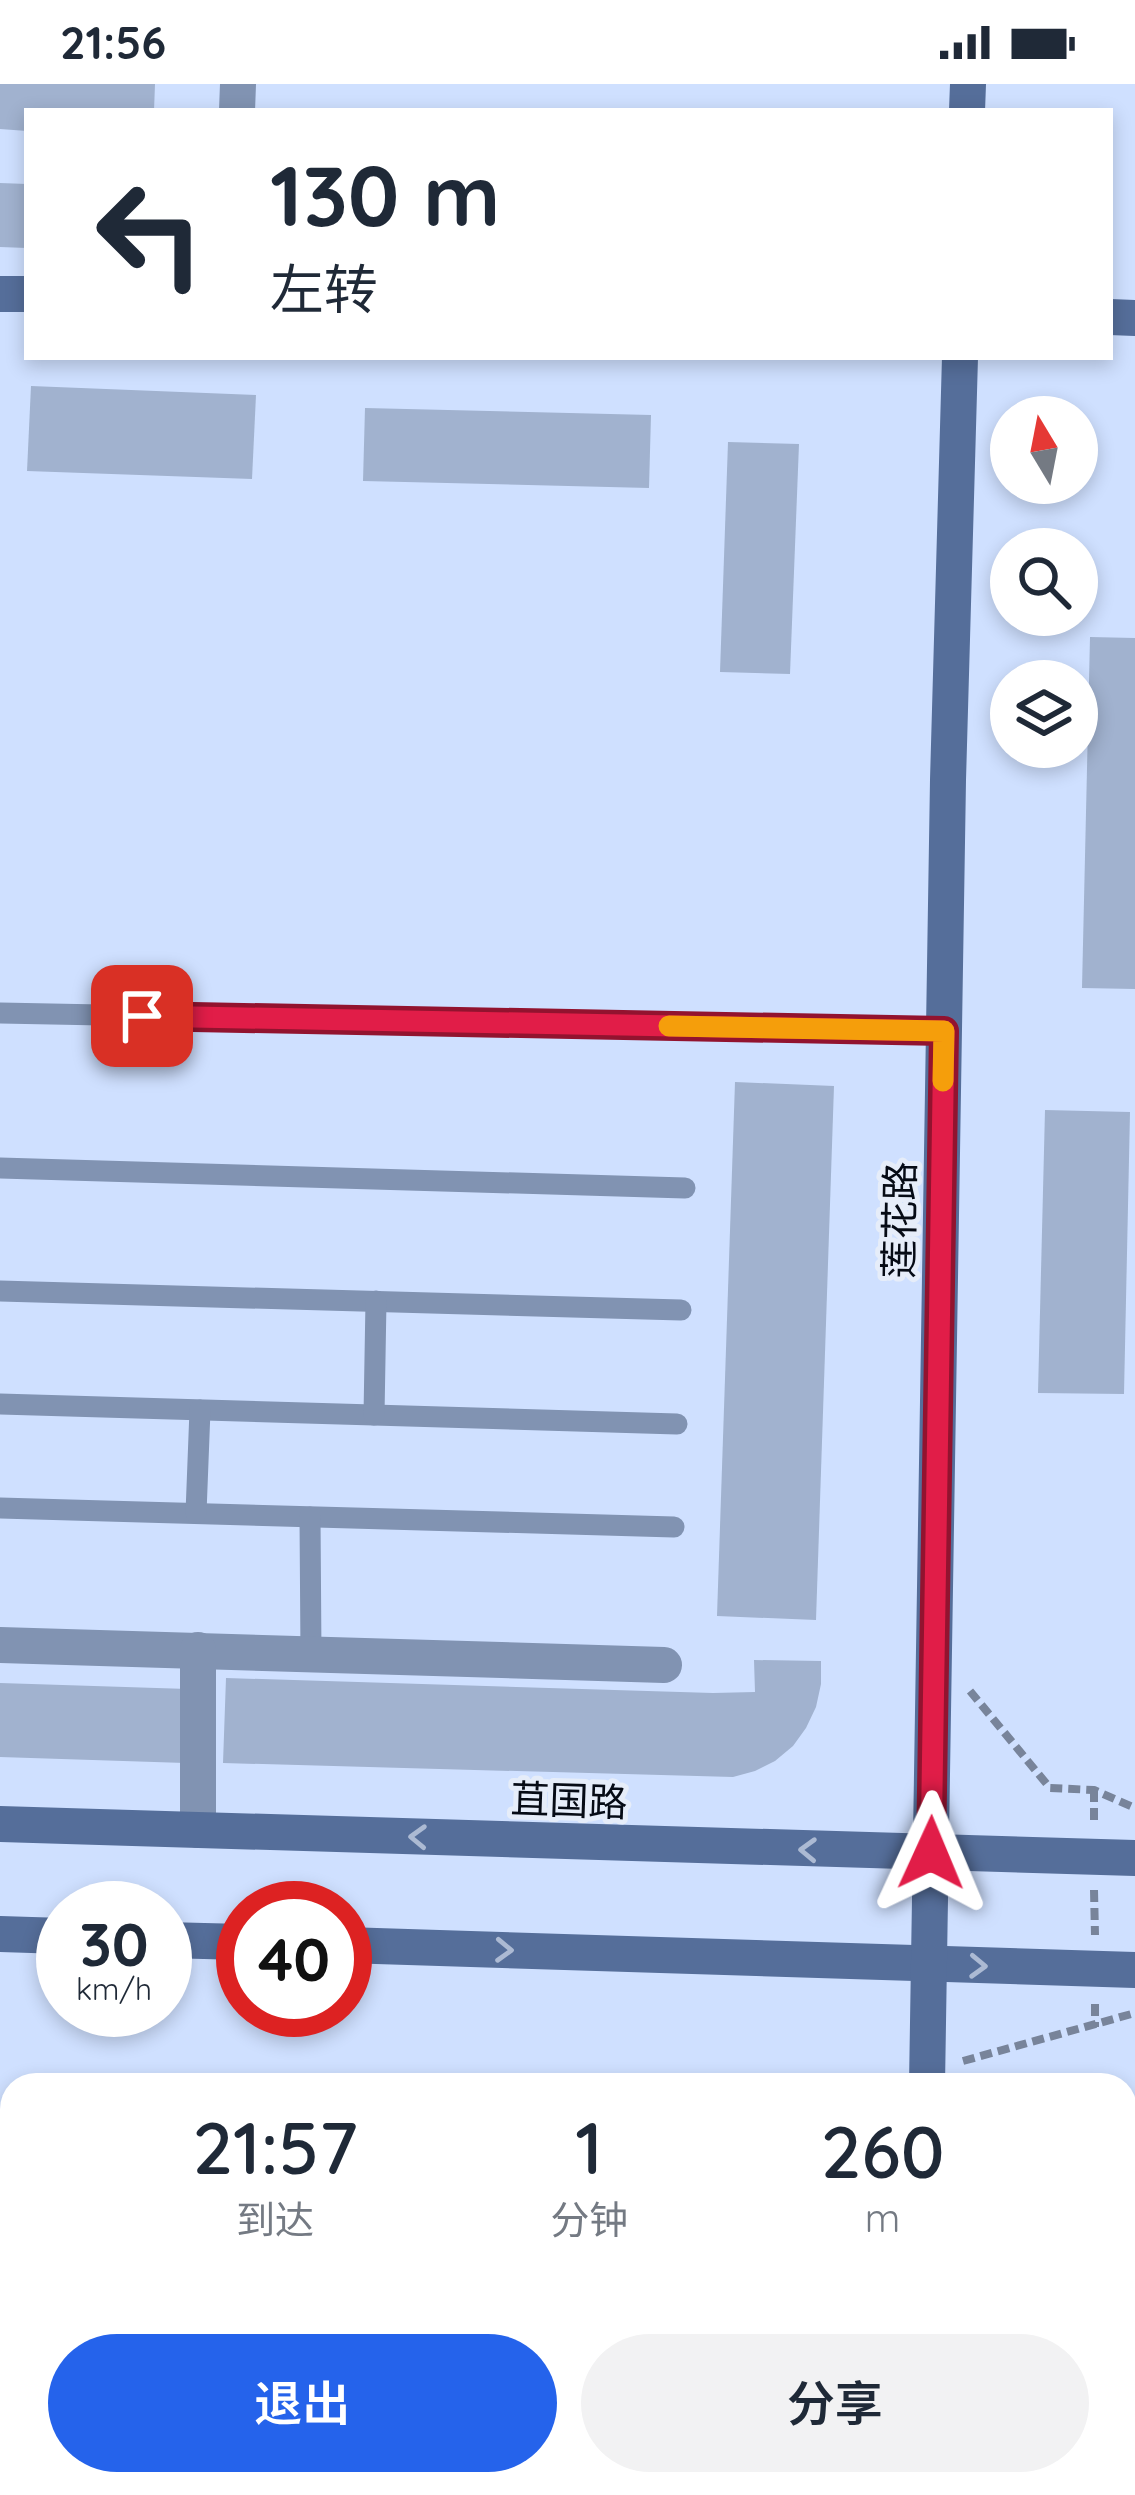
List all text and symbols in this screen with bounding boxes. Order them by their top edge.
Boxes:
text: 21:56 [60,14,166,70]
text: 130 m [270,142,500,247]
icon: left [72,156,228,312]
text: 左转 [270,255,378,323]
north arrow [990,396,1098,504]
map controls [990,396,1098,768]
button: search [990,528,1098,636]
button: layers [990,660,1098,768]
pin [91,965,193,1067]
icon: arrive [109,983,175,1049]
street label: 莲花路 [873,1161,925,1279]
street label: 苴国路 [510,1773,628,1827]
position arrow [868,1790,994,1916]
one-way arrow [408,1825,427,1851]
one-way arrow [798,1837,817,1863]
speed limit sign: 40 [216,1881,372,2037]
text: 30 [79,1906,149,1981]
one-way arrow [495,1937,514,1963]
one-way arrow [969,1952,988,1978]
text: km/h [76,1970,152,2008]
text: 21:57 [192,2102,358,2192]
text: 1 [575,2102,603,2192]
text: 260 [821,2106,944,2196]
text: m [865,2193,900,2242]
text: 到达 [236,2195,314,2244]
text: 分钟 [550,2195,628,2244]
button: 退出 [48,2334,557,2472]
button: 分享 [581,2334,1089,2472]

